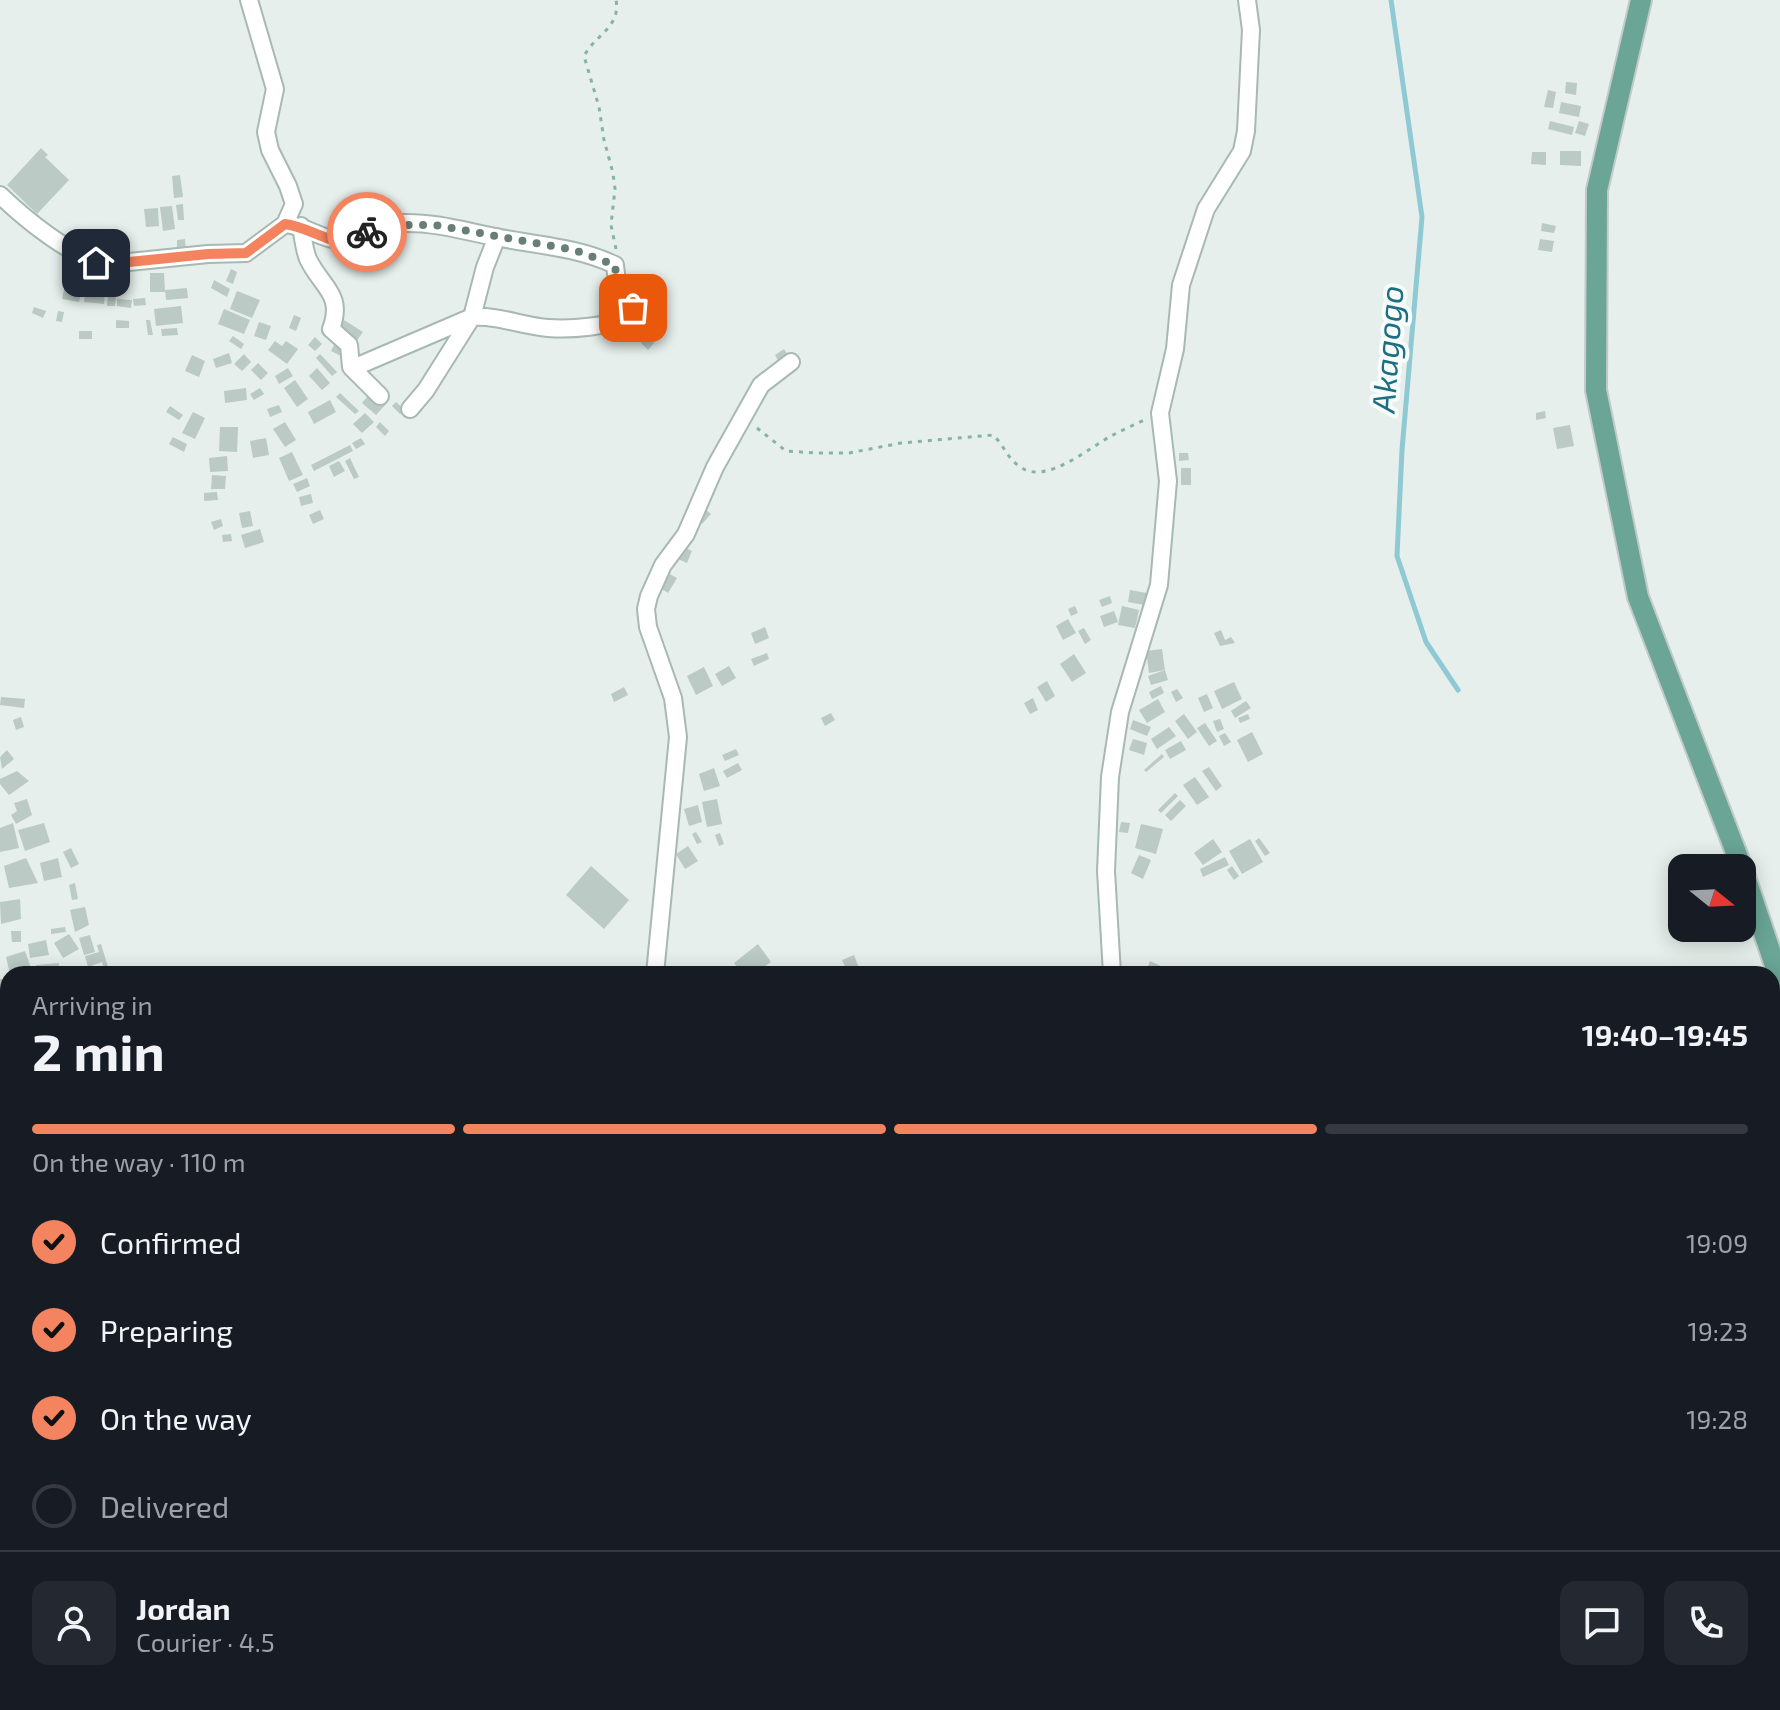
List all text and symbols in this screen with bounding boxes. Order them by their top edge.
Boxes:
courier [327,192,407,272]
icon: bike [345,210,389,254]
pin [62,229,130,297]
icon: home [74,241,118,285]
pin [599,274,667,342]
water label: Akagogo [1363,284,1410,415]
icon: bag [611,286,655,330]
north arrow [1668,854,1756,942]
map controls [1668,854,1756,942]
text: Arriving in [32,989,153,1020]
text: 19:40–19:45 [1582,1016,1748,1052]
text: 2 min [32,1019,165,1081]
text: On the way · 110 m [32,1146,246,1177]
icon: check [32,1220,76,1264]
text: Confirmed [100,1224,241,1260]
text: 19:09 [1686,1227,1748,1258]
icon: check [32,1308,76,1352]
text: Preparing [100,1312,233,1348]
text: 19:23 [1688,1315,1748,1346]
icon: check [32,1396,76,1440]
text: On the way [100,1400,252,1436]
text: 19:28 [1686,1403,1748,1434]
text: Delivered [100,1488,229,1524]
button: person [32,1581,116,1665]
button: chat [1560,1581,1644,1665]
button: phone [1664,1581,1748,1665]
text: Jordan [136,1590,231,1626]
text: Courier · 4.5 [136,1626,275,1657]

